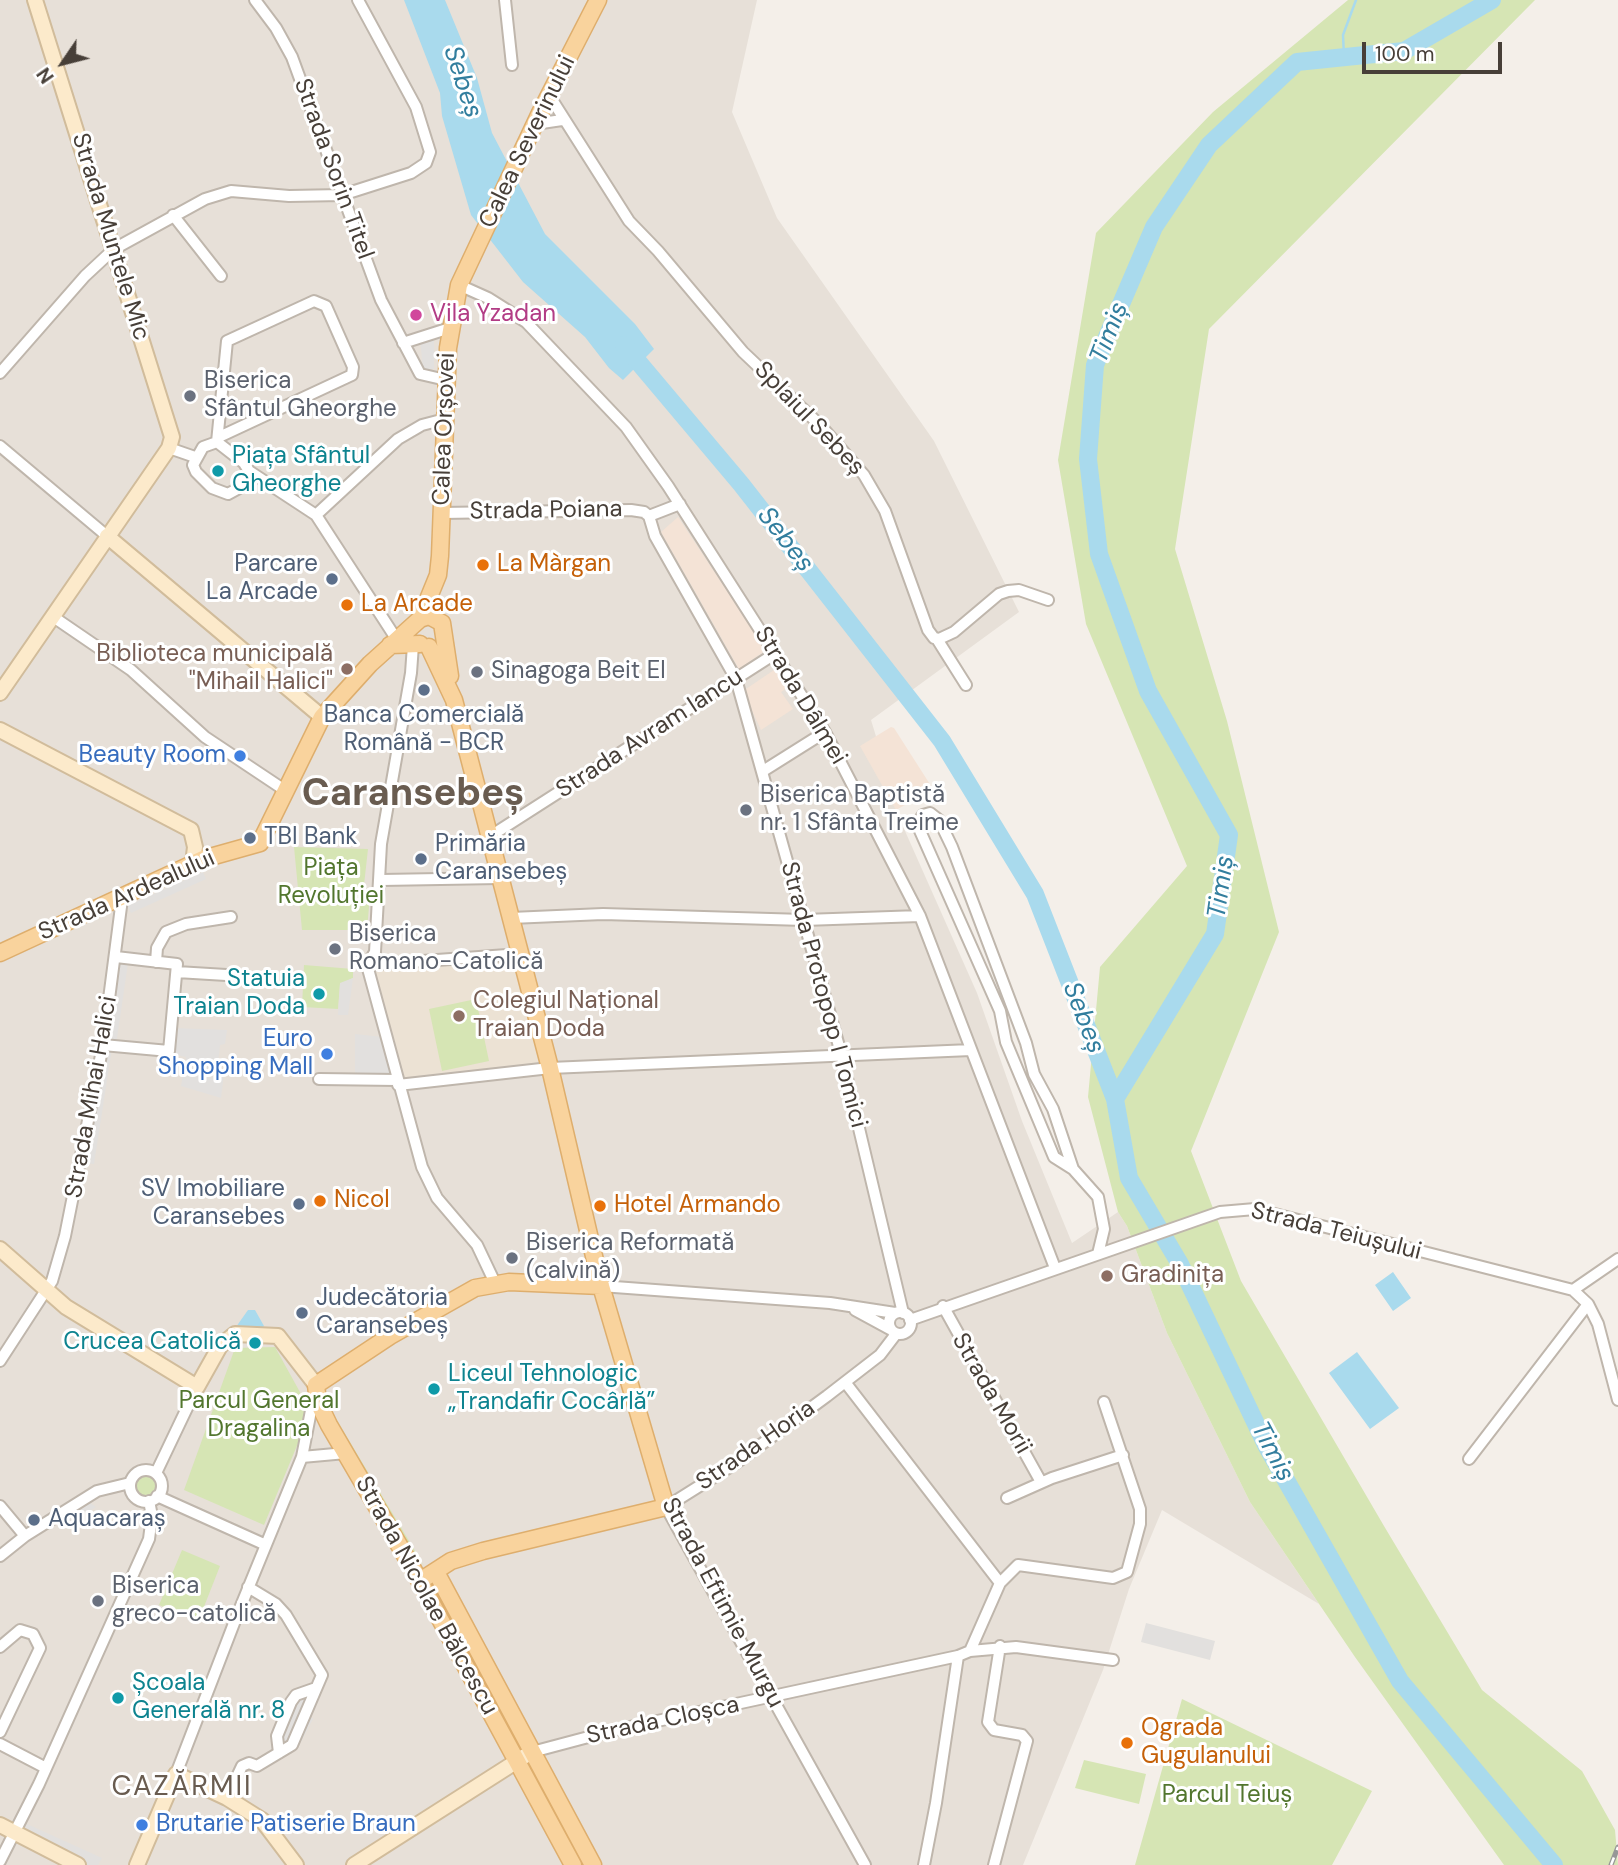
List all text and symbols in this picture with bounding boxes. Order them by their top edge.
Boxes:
north arrow [28,28,98,98]
scale bar [1366,28,1506,72]
text: 100 m [1375,40,1435,68]
water label: Sebeș [436,42,488,122]
street label: Calea Severinului [474,51,582,233]
text: N [31,62,60,88]
street label: Strada Sorin Titel [287,75,379,263]
street label: Strada Muntele Mic [65,130,155,344]
water label: Timiș [1084,298,1136,368]
place label: Vila Yzadan [430,301,556,329]
marker: Vila Yzadan [408,307,424,323]
street label: Calea Orșovei [428,352,462,506]
street label: Splaiul Sebeș [748,356,870,482]
place label: Biserica Sfântul Gheorghe [204,368,397,424]
marker: Biserica Sfântul Gheorghe [182,388,198,404]
place label: Piața Sfântul Gheorghe [232,443,370,499]
marker: Piața Sfântul Gheorghe [210,463,226,479]
street label: Strada Poiana [469,495,623,527]
water label: Sebeș [750,501,820,579]
place label: Parcare La Arcade [206,551,318,607]
place label: La Màrgan [497,551,611,579]
marker: La Màrgan [475,557,491,573]
marker: Parcare La Arcade [324,571,340,587]
place label: La Arcade [361,591,473,619]
marker: La Arcade [339,597,355,613]
street label: Strada Dâlmei [748,622,852,770]
place label: Biblioteca municipală "Mihail Halici" [96,641,333,697]
place label: Sinagoga Beit El [491,658,666,686]
marker: Biblioteca municipală "Mihail Halici" [339,661,355,677]
street label: Strada Avram Iancu [551,663,749,805]
marker: Sinagoga Beit El [469,664,485,680]
marker: Banca Comercială Română - BCR [416,682,432,698]
place label: Banca Comercială Română - BCR [324,702,524,758]
place label: Beauty Room [79,742,226,770]
marker: Beauty Room [232,748,248,764]
district label: Caransebeș [302,772,524,818]
place label: Biserica Baptistă nr. 1 Sfânta Treime [760,782,959,838]
marker: Biserica Baptistă nr. 1 Sfânta Treime [738,802,754,818]
place label: TBI Bank [264,824,357,852]
marker: TBI Bank [242,830,258,846]
place label: Primăria Caransebeș [435,831,567,887]
street label: Strada Ardealului [34,844,220,948]
marker: Primăria Caransebeș [413,851,429,867]
water label: Timiș [1202,854,1242,920]
park label: Piața Revoluției [278,855,384,911]
street label: Strada Protopop I Tomici [774,859,872,1131]
place label: Biserica Romano-Catolică [349,921,543,977]
marker: Biserica Romano-Catolică [327,941,343,957]
place label: Statuia Traian Doda [173,966,305,1022]
water label: Sebeș [1055,978,1111,1058]
marker: Statuia Traian Doda [311,986,327,1002]
place label: Colegiul Național Traian Doda [473,988,659,1044]
street label: Strada Mihai Halici [60,994,124,1200]
marker: Colegiul Național Traian Doda [451,1008,467,1024]
place label: Euro Shopping Mall [158,1026,313,1082]
marker: Euro Shopping Mall [319,1046,335,1062]
place label: SV Imobiliare Caransebes [141,1176,285,1232]
place label: Nicol [334,1187,390,1215]
place label: Hotel Armando [614,1192,781,1220]
marker: Nicol [312,1193,328,1209]
marker: SV Imobiliare Caransebes [291,1196,307,1212]
street label: Strada Teiușului [1248,1197,1424,1267]
marker: Hotel Armando [592,1198,608,1214]
place label: Biserica Reformată (calvină) [526,1230,734,1286]
marker: Biserica Reformată (calvină) [504,1250,520,1266]
place label: Gradinița [1121,1262,1224,1290]
marker: Gradinița [1099,1268,1115,1284]
place label: Judecătoria Caransebeș [316,1285,448,1341]
marker: Judecătoria Caransebeș [294,1305,310,1321]
place label: Crucea Catolică [63,1329,241,1357]
street label: Strada Morii [945,1329,1037,1459]
marker: Crucea Catolică [247,1335,263,1351]
place label: Liceul Tehnologic „Trandafir Cocârlă” [448,1361,655,1417]
marker: Liceul Tehnologic „Trandafir Cocârlă” [426,1381,442,1397]
park label: Parcul General Dragalina [179,1388,339,1444]
street label: Strada Horia [691,1395,821,1497]
water label: Timiș [1243,1417,1301,1487]
street label: Strada Nicolae Bălcescu [348,1472,504,1720]
street label: Strada Eftimie Murgu [654,1493,790,1713]
place label: Aquacaraș [48,1506,166,1534]
marker: Aquacaraș [26,1512,42,1528]
place label: Biserica greco-catolică [112,1573,276,1629]
marker: Biserica greco-catolică [90,1593,106,1609]
place label: Școala Generală nr. 8 [132,1670,285,1726]
marker: Școala Generală nr. 8 [110,1690,126,1706]
street label: Strada Cloșca [584,1691,742,1751]
place label: Ograda Gugulanului [1141,1715,1271,1771]
marker: Ograda Gugulanului [1119,1735,1135,1751]
district label: CAZĂRMII [112,1771,252,1805]
park label: Parcul Teiuș [1162,1782,1292,1810]
place label: Brutarie Patiserie Braun [156,1811,416,1839]
marker: Brutarie Patiserie Braun [134,1817,150,1833]

